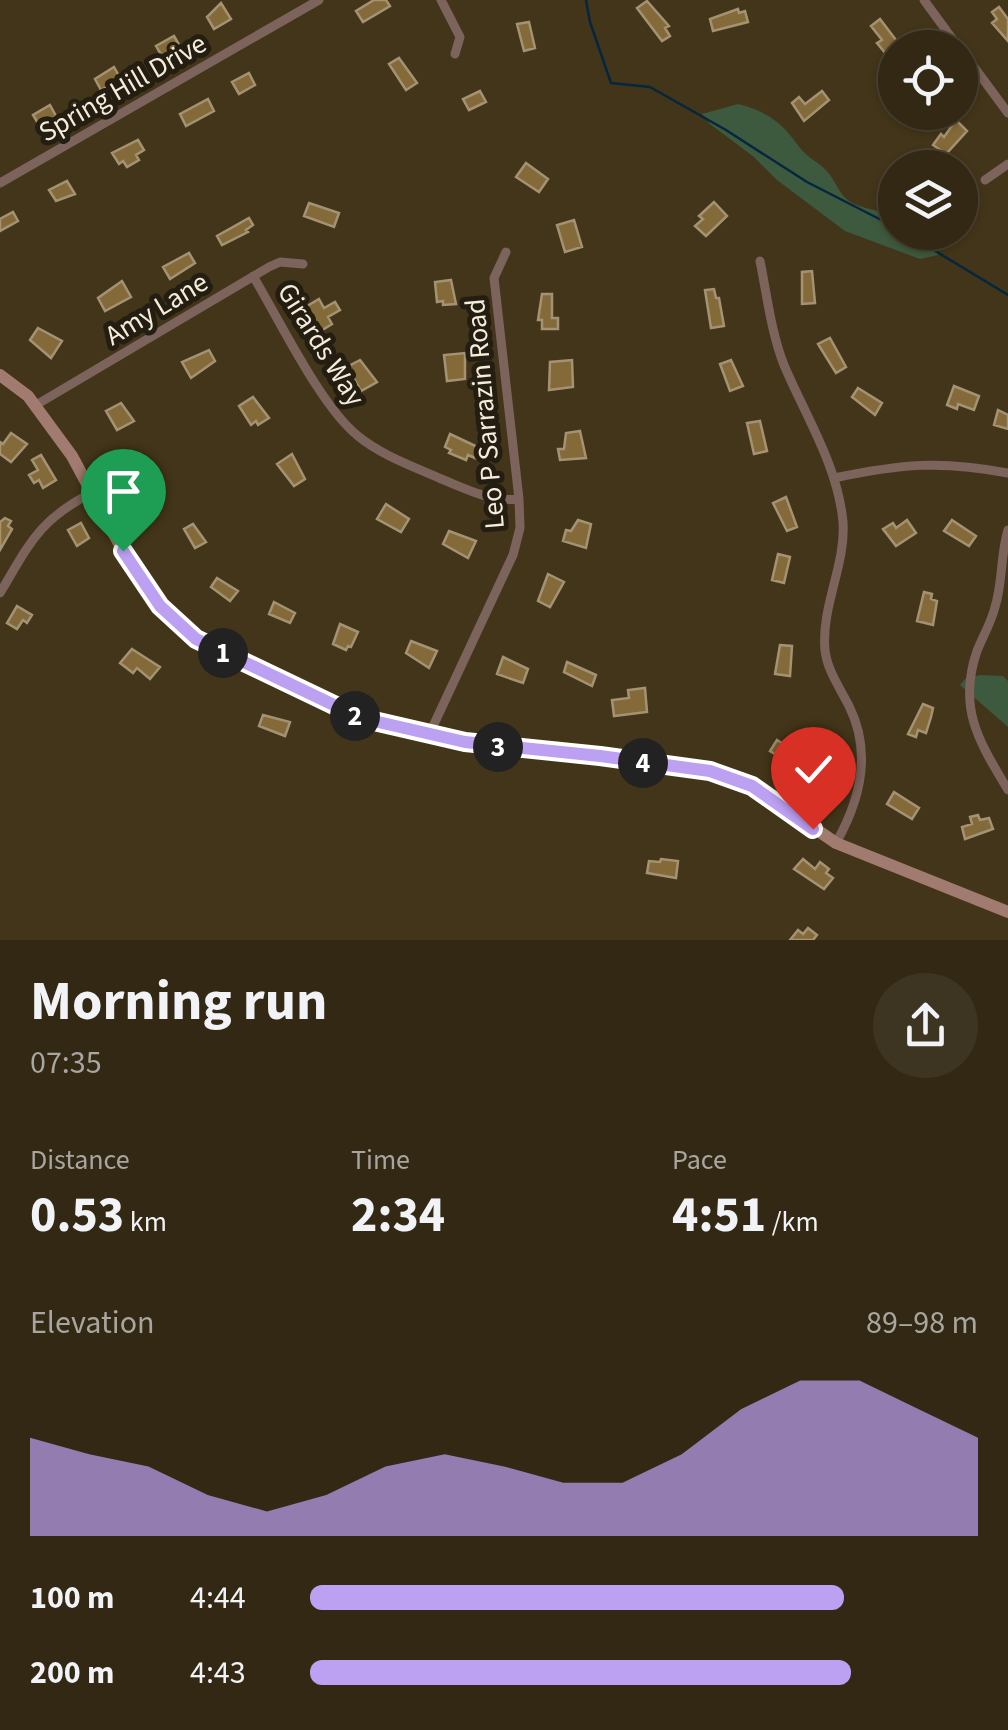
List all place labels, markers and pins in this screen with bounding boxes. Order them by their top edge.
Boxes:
pin [81,449,166,552]
pin: 1 [198,628,248,678]
pin: 2 [330,691,380,741]
pin: 3 [473,722,523,772]
pin [771,727,856,830]
pin: 4 [618,738,668,788]

